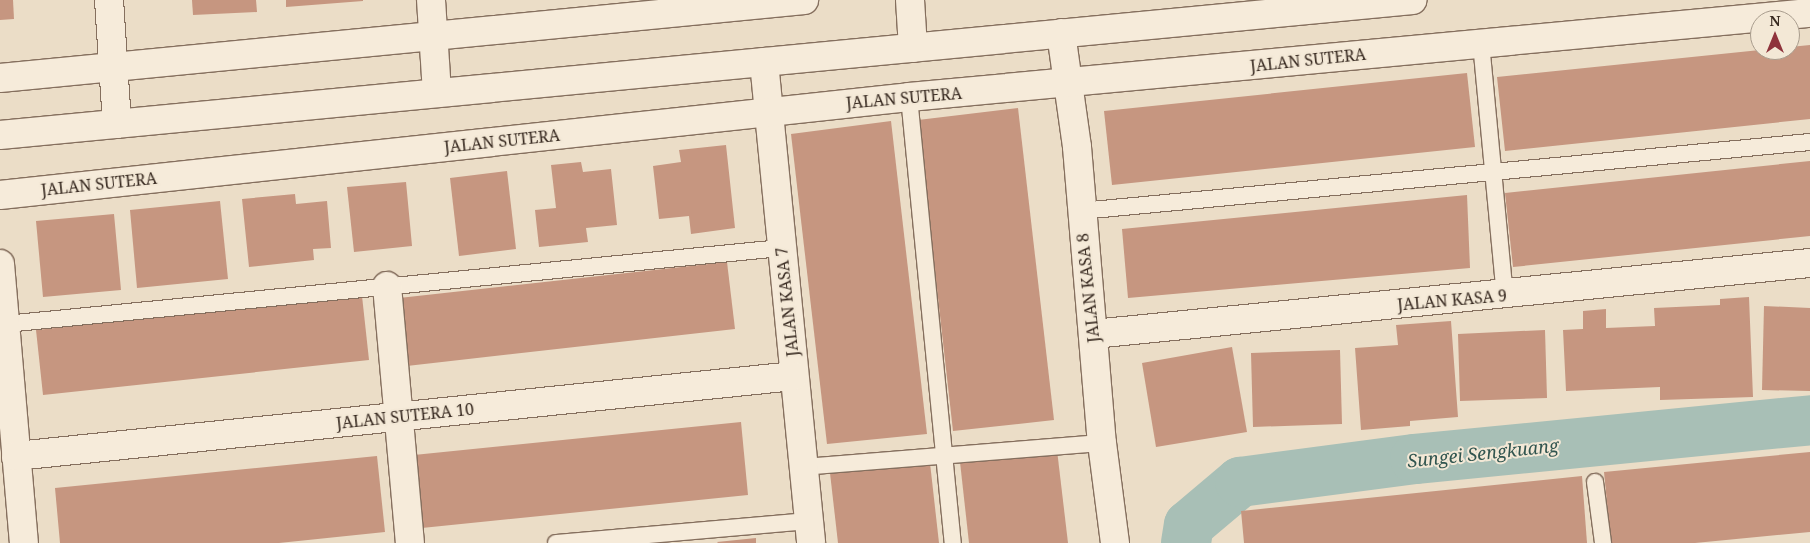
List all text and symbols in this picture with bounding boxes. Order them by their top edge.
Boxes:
north arrow [1750,10,1800,60]
text: N [1769,11,1781,30]
street label: JALAN SUTERA [1249,44,1367,76]
street label: JALAN SUTERA [845,83,963,113]
street label: JALAN SUTERA [443,125,561,157]
street label: JALAN SUTERA [40,168,158,200]
street label: JALAN KASA 8 [1073,232,1103,344]
street label: JALAN KASA 7 [772,246,802,358]
street label: JALAN KASA 9 [1396,286,1508,314]
street label: JALAN SUTERA 10 [335,399,475,433]
water label: Sungei Sengkuang [1406,434,1560,472]

